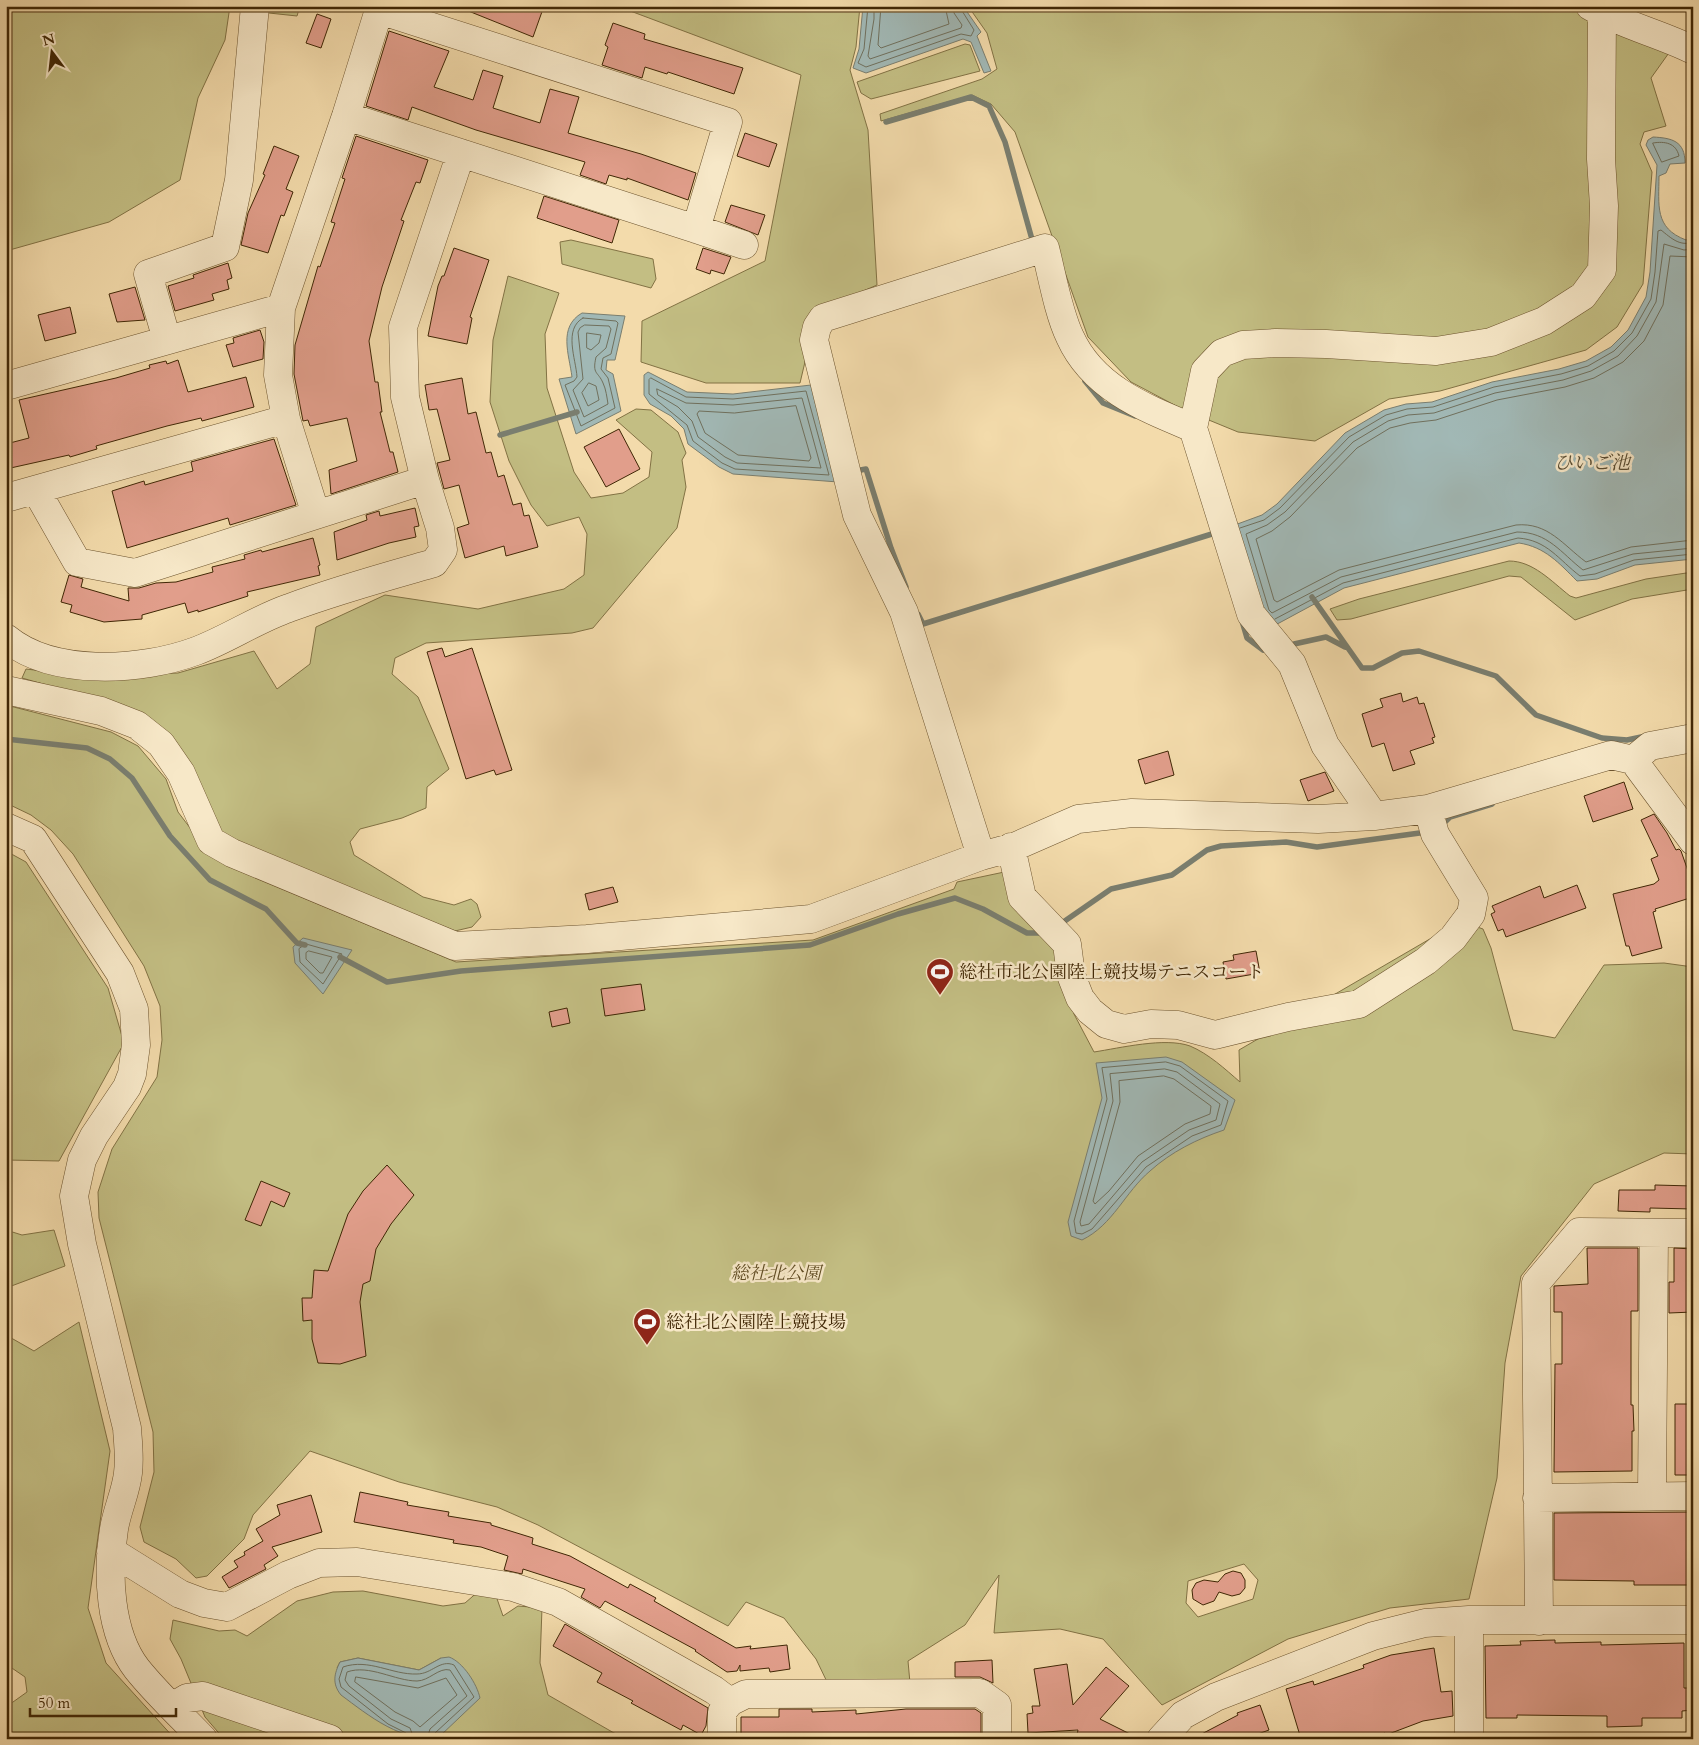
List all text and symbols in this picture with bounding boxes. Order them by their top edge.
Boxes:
north arrow [28,28,78,78]
text: N [40,29,57,51]
water label: ひいご池 [1554,450,1632,476]
sports icon: 総社市北公園陸上競技場テニスコート [925,957,955,996]
place label: 総社市北公園陸上競技場テニスコート [959,960,1264,985]
park label: 総社北公園 [731,1261,824,1286]
sports icon: 総社北公園陸上競技場 [632,1307,662,1346]
place label: 総社北公園陸上競技場 [666,1310,846,1335]
scale bar [30,1685,176,1717]
text: 50 m [38,1693,70,1713]

